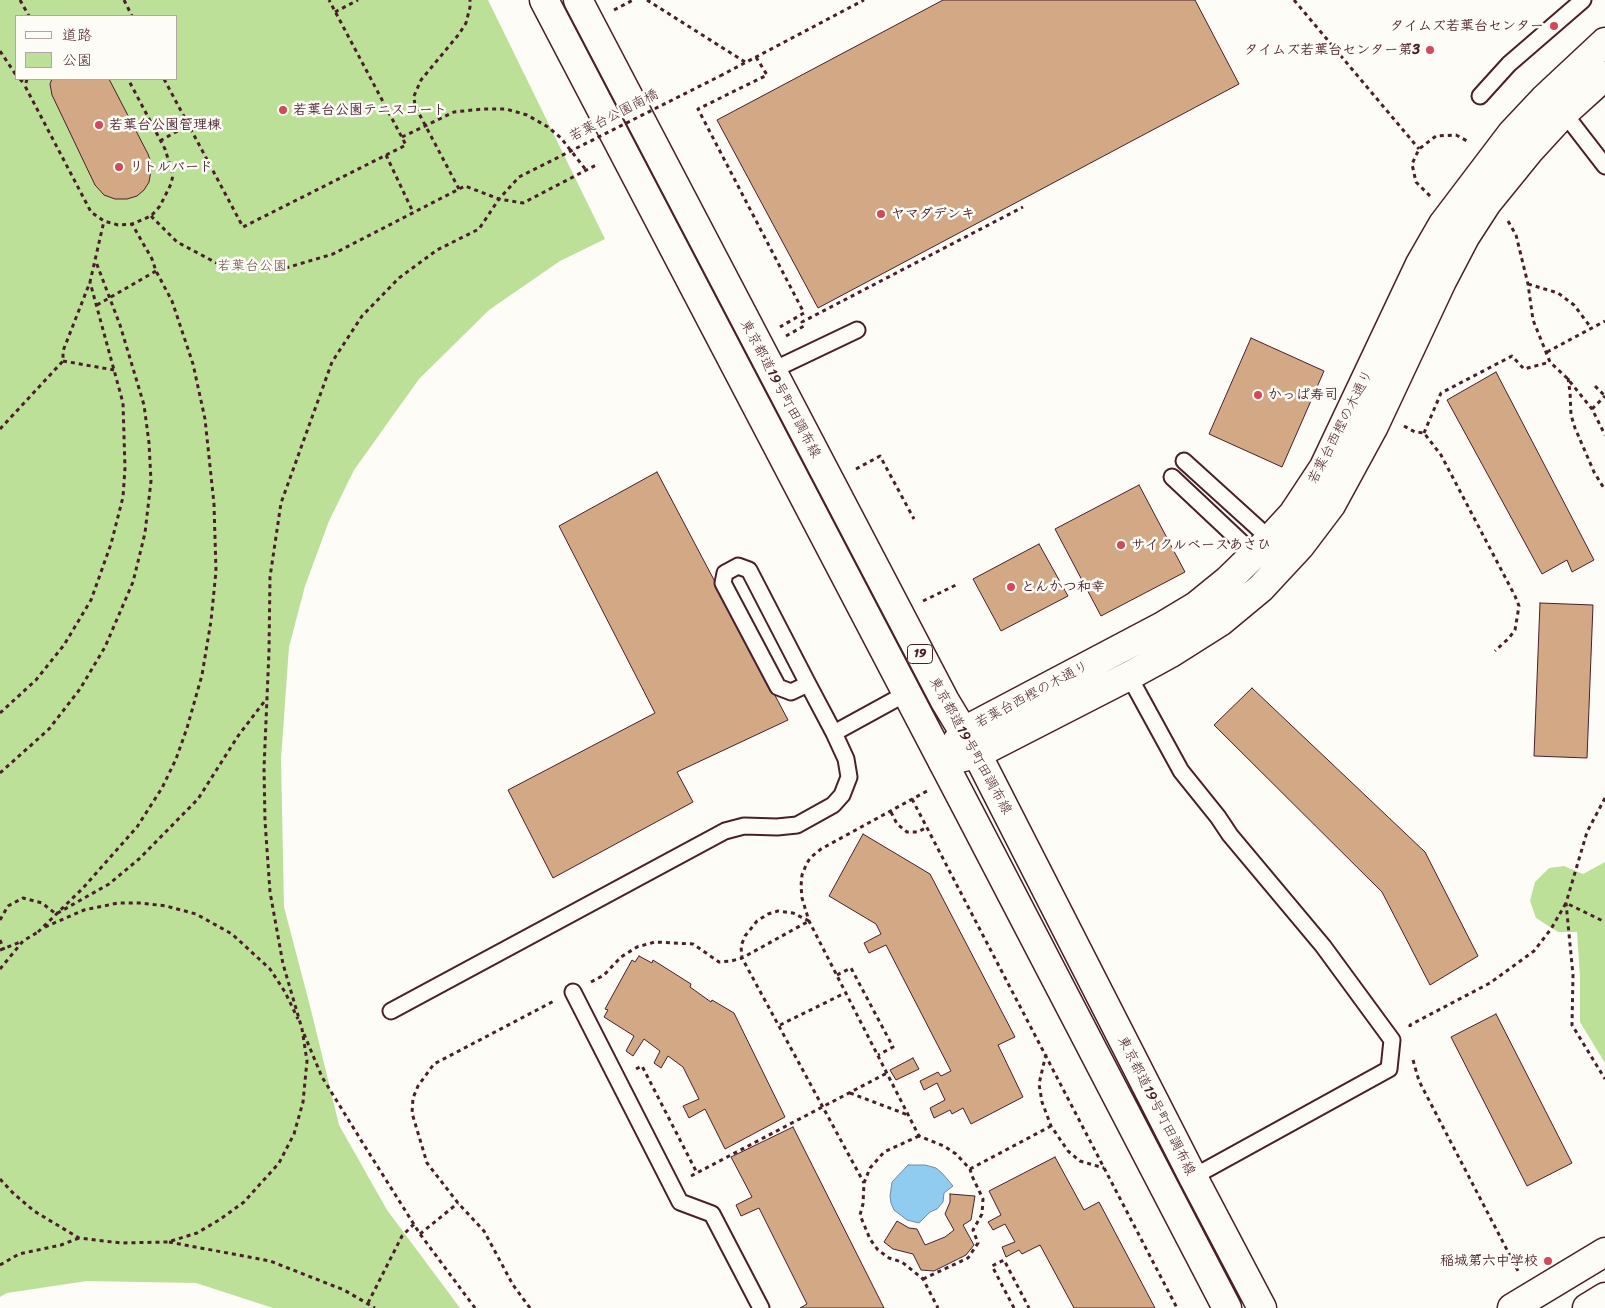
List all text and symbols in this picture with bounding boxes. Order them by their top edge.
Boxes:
legend [15,15,178,80]
place label: タイムズ若葉台センター [1390,18,1544,34]
marker: タイムズ若葉台センター [1548,20,1560,32]
text: 道路 [62,22,92,48]
place label: タイムズ若葉台センター第3 [1244,42,1420,58]
marker: タイムズ若葉台センター第3 [1424,44,1436,56]
text: 公園 [62,47,92,73]
street label: 若葉台公園南橋 [567,86,661,146]
place label: 若葉台公園テニスコート [293,102,447,118]
marker: 若葉台公園テニスコート [277,104,289,116]
place label: 若葉台公園管理棟 [109,117,221,133]
marker: 若葉台公園管理棟 [93,119,105,131]
place label: リトルバード [129,159,213,175]
marker: リトルバード [113,161,125,173]
place label: ヤマダデンキ [891,206,975,222]
marker: ヤマダデンキ [875,208,887,220]
park label: 若葉台公園 [217,258,287,274]
street label: 東京都道19号町田調布線 [736,317,824,461]
street label: 若葉台西樫の木通り [1305,367,1377,487]
place label: かっぱ寿司 [1268,387,1338,403]
marker: かっぱ寿司 [1252,389,1264,401]
place label: サイクルベースあさひ [1131,537,1271,553]
marker: サイクルベースあさひ [1115,539,1127,551]
place label: とんかつ和幸 [1021,579,1105,595]
marker: とんかつ和幸 [1005,581,1017,593]
road number: 19 [908,644,932,664]
street label: 若葉台西樫の木通り [972,658,1092,732]
street label: 東京都道19号町田調布線 [925,674,1015,818]
street label: 東京都道19号町田調布線 [1113,1033,1199,1179]
place label: 稲城第六中学校 [1440,1253,1538,1269]
marker: 稲城第六中学校 [1542,1255,1554,1267]

